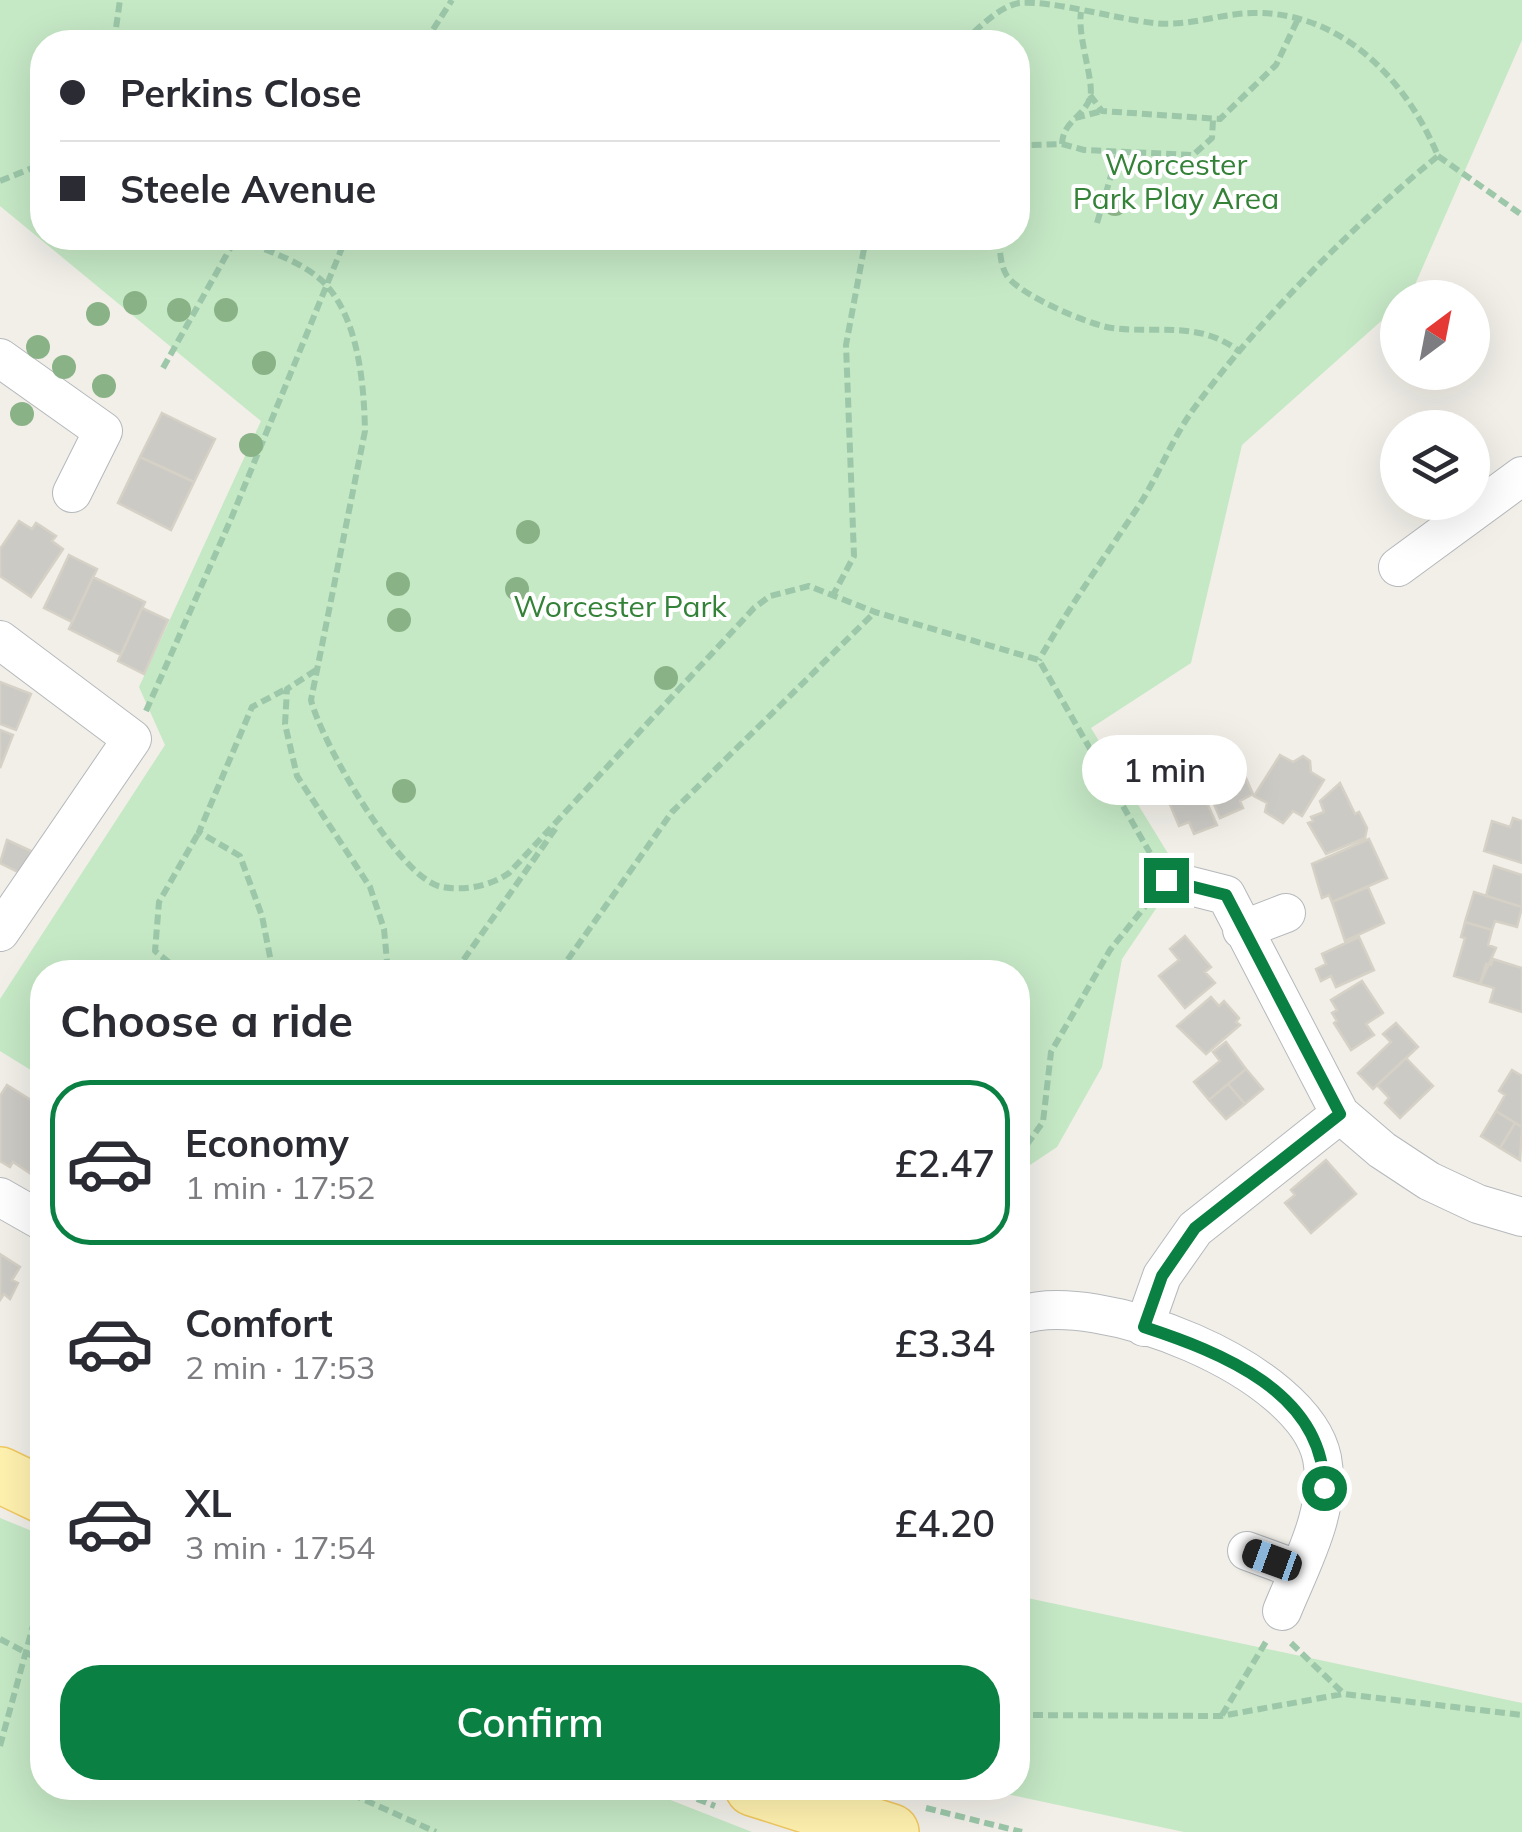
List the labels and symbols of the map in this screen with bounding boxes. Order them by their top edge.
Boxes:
park label: Worcester Park Play Area [1073,145,1279,217]
north arrow [1380,280,1490,390]
park label: Worcester Park [513,587,727,625]
callout: 1 min [1084,735,1248,805]
route end [1144,858,1189,903]
route start [1302,1466,1347,1511]
car [1239,1536,1305,1584]

